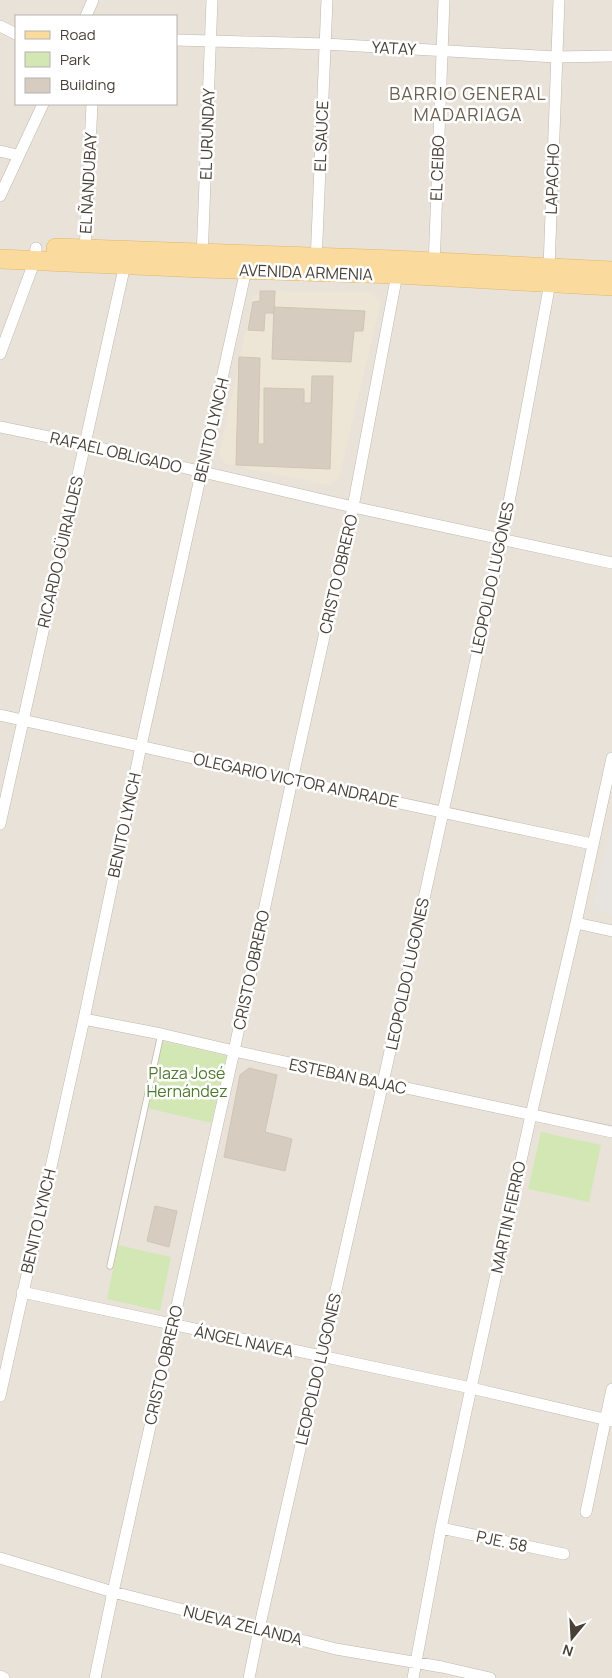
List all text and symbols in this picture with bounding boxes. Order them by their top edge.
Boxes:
legend [15,15,178,105]
text: Road [60,24,96,45]
street label: YATAY [371,36,417,60]
text: Park [60,49,90,70]
text: Building [60,74,115,95]
district label: BARRIO GENERAL MADARIAGA [389,81,547,126]
street label: EL URUNDAY [194,88,220,180]
street label: EL SAUCE [309,100,333,172]
street label: EL ÑANDUBAY [74,132,102,234]
street label: EL CEIBO [425,135,449,201]
street label: LAPACHO [540,143,564,215]
street label: AVENIDA ARMENIA [239,259,373,285]
street label: BENITO LYNCH [188,376,234,484]
street label: RAFAEL OBLIGADO [48,426,184,478]
street label: RICARDO GÜIRALDES [32,474,88,630]
street label: LEOPOLDO LUGONES [465,500,519,656]
street label: CRISTO OBRERO [314,512,363,636]
street label: OLEGARIO VICTOR ANDRADE [191,747,401,813]
street label: BENITO LYNCH [102,770,146,880]
street label: LEOPOLDO LUGONES [380,896,434,1052]
street label: CRISTO OBRERO [228,908,274,1032]
street label: ESTEBAN BAJAC [287,1053,409,1099]
park label: Plaza José Hernández [146,1062,228,1102]
street label: MARTIN FIERRO [485,1159,531,1275]
street label: BENITO LYNCH [15,1167,61,1275]
street label: LEOPOLDO LUGONES [290,1291,346,1447]
street label: CRISTO OBRERO [139,1303,188,1427]
street label: ÁNGEL NAVEA [192,1320,296,1362]
street label: PJE. 58 [474,1525,530,1557]
street label: NUEVA ZELANDA [181,1600,305,1650]
north arrow [547,1613,597,1663]
text: N [560,1640,576,1661]

